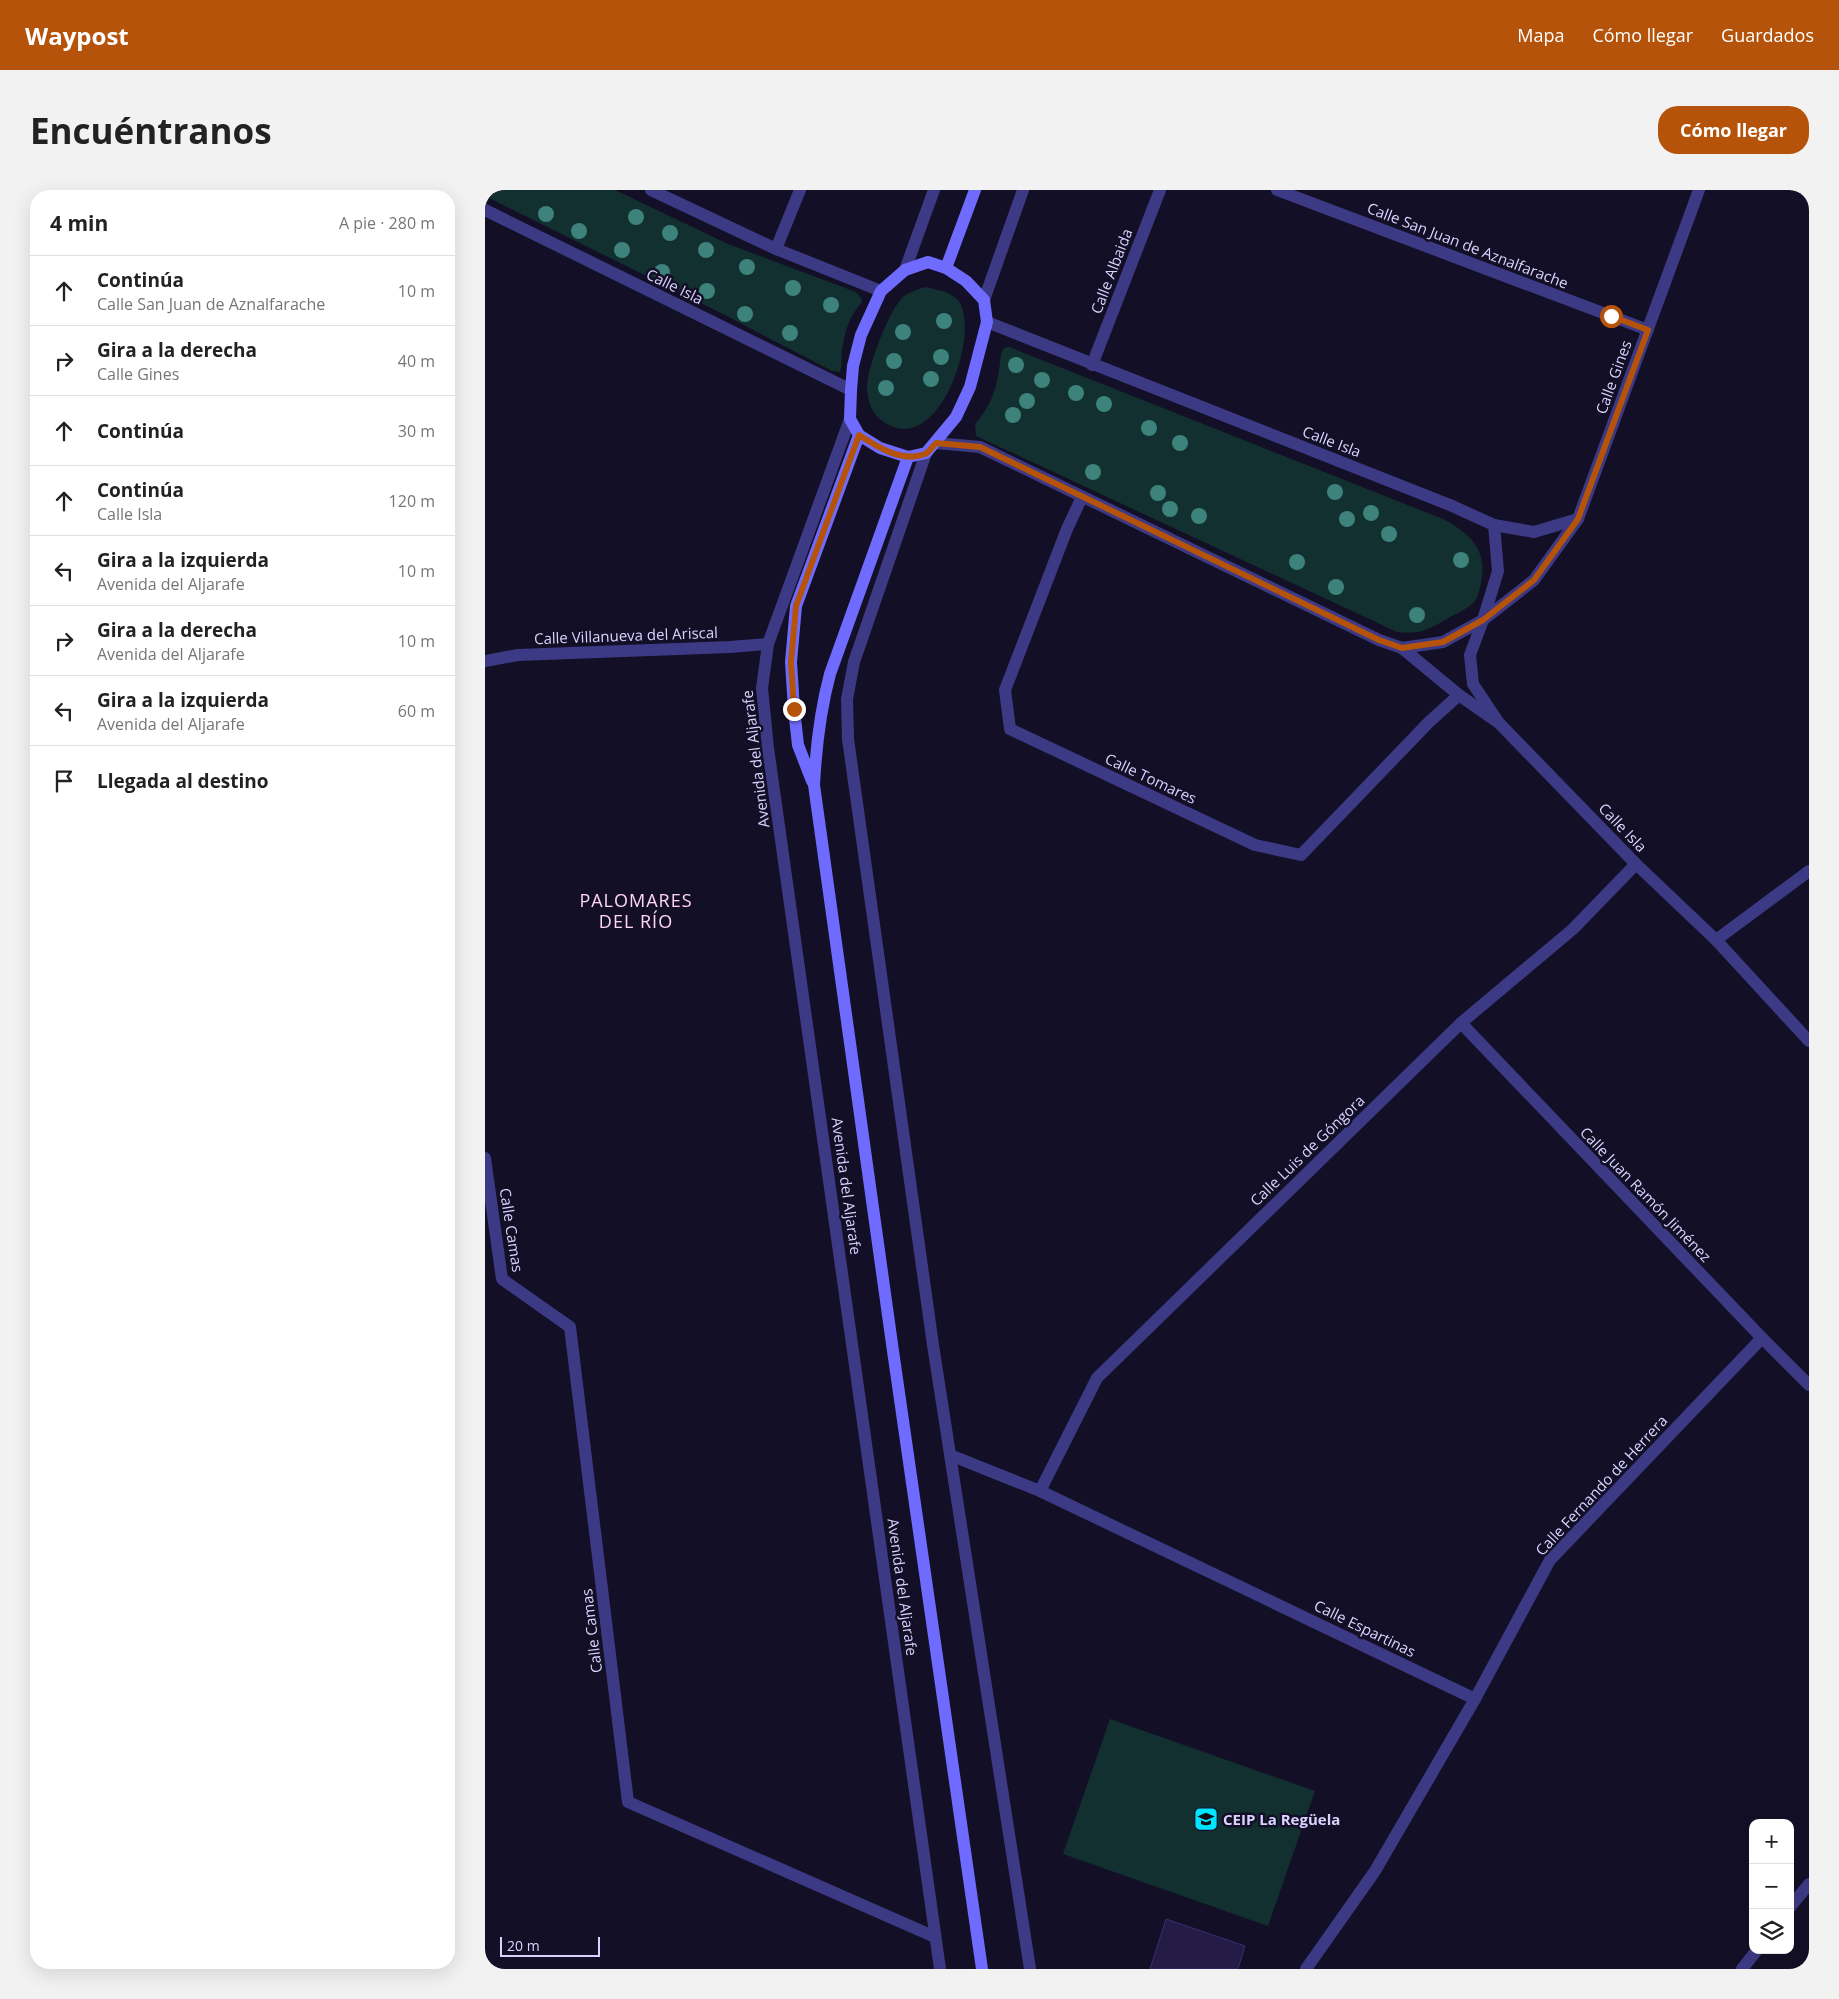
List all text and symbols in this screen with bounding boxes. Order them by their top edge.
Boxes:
text: Waypost [25,19,129,52]
text: Mapa [1517,23,1564,47]
text: Cómo llegar [1592,23,1693,47]
text: Guardados [1721,23,1814,47]
button: Cómo llegar [1658,106,1809,154]
text: Encuéntranos [30,107,272,154]
street label: Calle San Juan de Aznalfarache [1365,197,1571,293]
text: 4 min [50,209,108,237]
text: A pie · 280 m [339,212,435,234]
street label: Calle Albaida [1086,226,1136,316]
street label: Calle Isla [643,264,707,308]
text: Continúa [97,267,184,293]
icon: ahead [50,277,78,305]
text: 10 m [398,280,435,302]
text: Calle San Juan de Aznalfarache [97,293,325,315]
route start [1600,305,1623,328]
text: Gira a la derecha [97,337,257,363]
street label: Calle Gines [1590,337,1636,417]
icon: right [50,347,78,375]
text: 40 m [398,350,435,372]
text: Calle Gines [97,363,179,385]
icon: ahead [50,417,78,445]
text: Continúa [97,418,184,444]
text: 30 m [398,420,435,442]
street label: Calle Isla [1300,421,1364,461]
text: Continúa [97,477,184,503]
icon: ahead [50,487,78,515]
text: 120 m [389,490,435,512]
text: Calle Isla [97,503,162,525]
text: Gira a la izquierda [97,547,269,573]
icon: left [50,557,78,585]
text: 10 m [398,560,435,582]
text: Avenida del Aljarafe [97,573,245,595]
text: Gira a la derecha [97,617,257,643]
street label: Calle Villanueva del Ariscal [534,622,718,648]
icon: right [50,627,78,655]
text: 10 m [398,630,435,652]
text: Avenida del Aljarafe [97,643,245,665]
text: Gira a la izquierda [97,687,269,713]
street label: Avenida del Aljarafe [737,689,773,829]
icon: left [50,697,78,725]
route end [783,698,806,721]
text: 60 m [398,700,435,722]
text: Avenida del Aljarafe [97,713,245,735]
street label: Calle Tomares [1102,748,1200,808]
icon: arrive [50,767,78,795]
text: Llegada al destino [97,768,269,794]
street label: Calle Isla [1595,798,1651,856]
district label: PALOMARES DEL RÍO [579,888,693,933]
street label: Calle Luis de Góngora [1245,1090,1369,1210]
street label: Avenida del Aljarafe [827,1116,867,1256]
street label: Calle Juan Ramón Jiménez [1576,1122,1716,1266]
street label: Calle Camas [495,1187,529,1273]
street label: Calle Fernando de Herrera [1531,1411,1671,1559]
street label: Avenida del Aljarafe [883,1517,923,1657]
street label: Calle Camas [576,1588,606,1674]
street label: Calle Espartinas [1311,1595,1419,1661]
school or university icon: CEIP La Regüela [1193,1806,1219,1832]
place label: CEIP La Regüela [1223,1809,1340,1829]
map controls [1749,1819,1794,1954]
button: + [1749,1819,1794,1864]
button: − [1749,1864,1794,1909]
button: layers [1749,1909,1794,1954]
scale bar [500,1934,600,1957]
text: 20 m [507,1936,540,1955]

